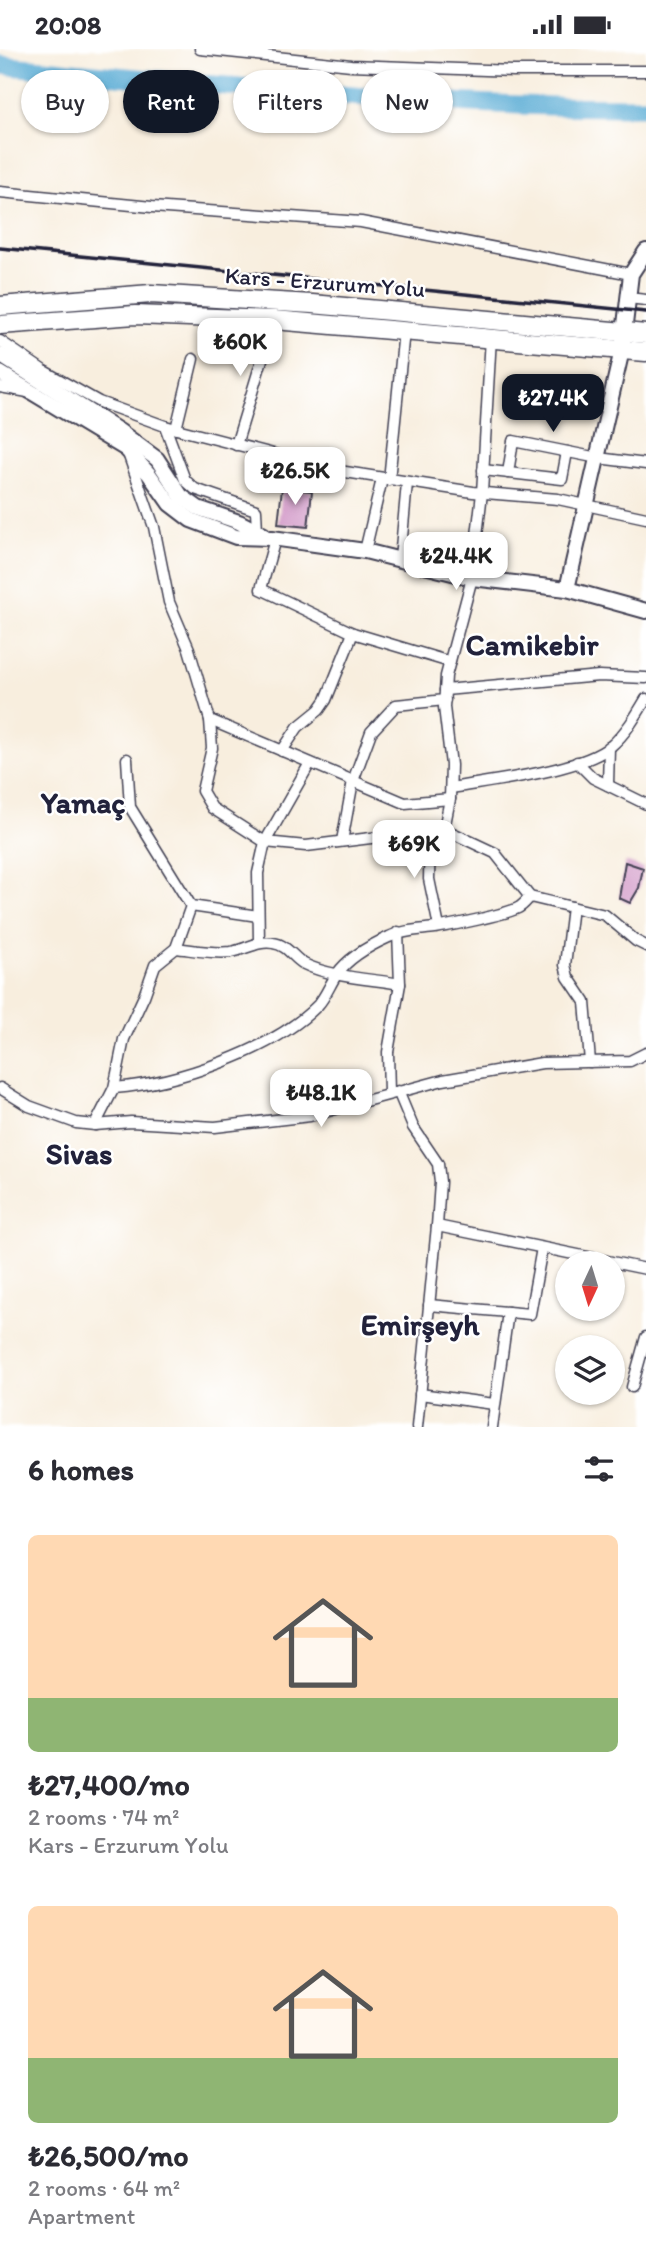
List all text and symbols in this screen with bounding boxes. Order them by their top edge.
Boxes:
text: 20:08 [35,9,101,41]
chip: Buy [21,70,109,133]
chip: Rent [123,70,219,133]
chip: Filters [233,70,347,133]
chip: New [361,70,453,133]
street label: Kars - Erzurum Yolu [224,261,426,303]
pin: ₺60K [199,319,281,378]
text: ₺60K [213,327,267,355]
pin: ₺27.4K [496,375,610,434]
text: ₺27.4K [518,383,588,411]
pin: ₺26.5K [238,447,352,507]
text: ₺26.5K [260,456,330,484]
pin: ₺24.4K [399,533,513,592]
text: ₺24.4K [420,541,492,569]
district label: Camikebir [466,626,600,663]
district label: Yamaç [40,784,125,821]
pin: ₺69K [373,821,455,880]
text: ₺69K [388,829,440,857]
pin: ₺48.1K [264,1069,378,1129]
text: ₺48.1K [286,1078,356,1106]
district label: Sivas [46,1135,112,1172]
north arrow [555,1251,625,1321]
map controls [555,1251,625,1405]
district label: Emirşeyh [361,1306,480,1343]
button: layers [555,1335,625,1405]
icon: filters [580,1450,618,1488]
text: 6 homes [28,1451,134,1488]
icon: home [260,1580,386,1706]
text: ₺27,400/mo [28,1766,190,1803]
text: 2 rooms · 74 m² [28,1803,180,1831]
text: Kars - Erzurum Yolu [28,1831,229,1859]
icon: home [260,1951,386,2077]
text: ₺26,500/mo [28,2137,189,2174]
text: 2 rooms · 64 m² [28,2174,180,2202]
text: Apartment [28,2202,135,2230]

